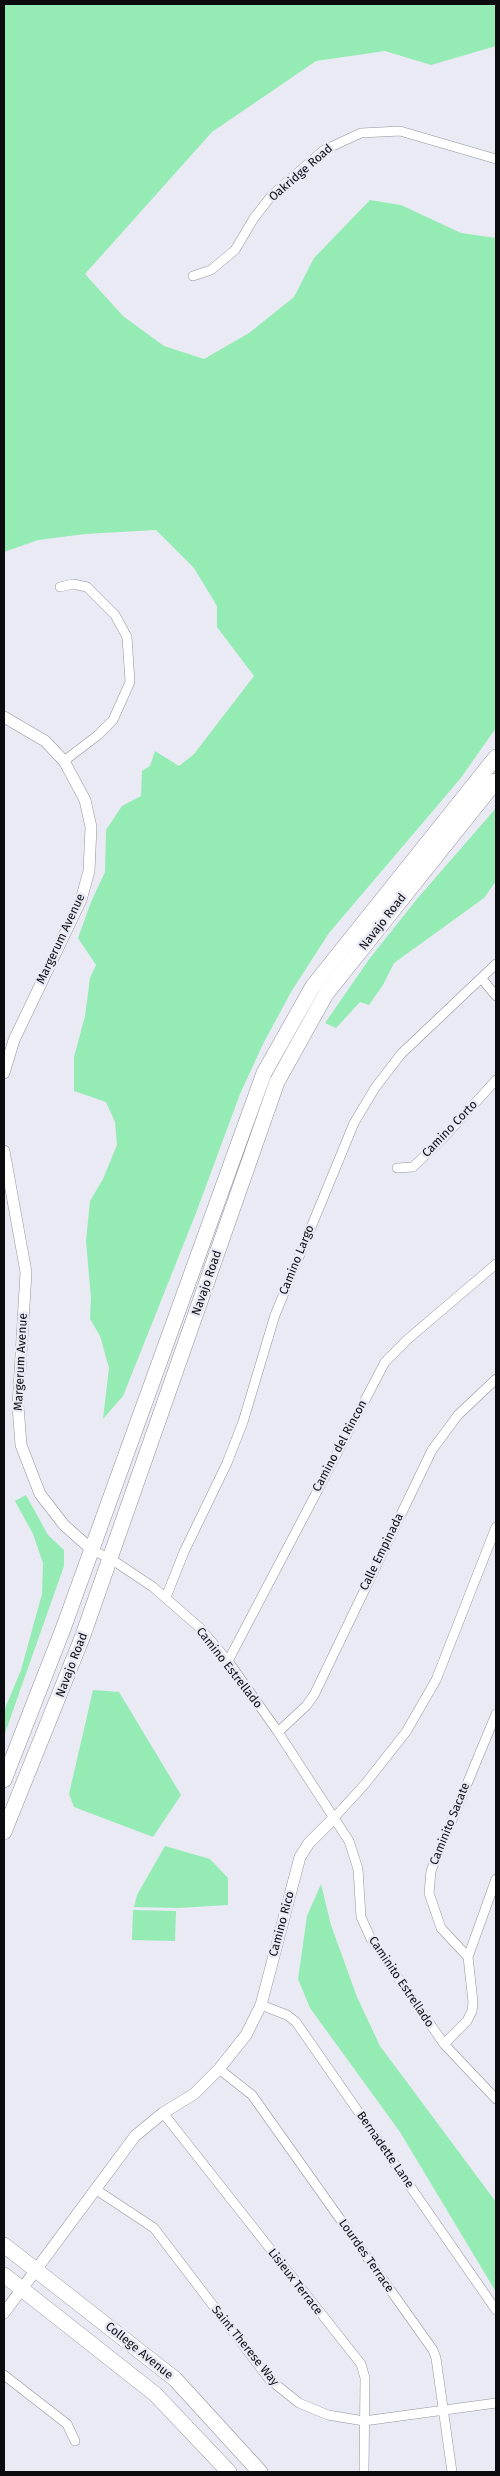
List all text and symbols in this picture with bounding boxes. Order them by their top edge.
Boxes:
street label: Oakridge Road [266,141,336,205]
street label: Navajo Road [356,891,410,953]
street label: Margerum Avenue [34,892,88,986]
street label: Camino Corto [419,1098,481,1160]
street label: Camino Largo [276,1223,318,1297]
street label: Navajo Road [189,1249,225,1317]
street label: Margerum Avenue [11,1313,31,1411]
street label: Camino del Rincon [310,1398,370,1494]
street label: Calle Empinada [357,1511,407,1593]
street label: Camino Estrellado [193,1625,265,1711]
street label: Navajo Road [53,1631,91,1699]
street label: Caminito Sacate [427,1781,473,1867]
street label: Camino Rico [266,1890,298,1958]
street label: Caminito Estrellado [365,1934,437,2030]
street label: Bernadette Lane [353,2109,417,2191]
street label: Lourdes Terrace [335,2217,397,2295]
street label: Lisieux Terrace [265,2246,325,2318]
street label: Saint Therese Way [208,2303,282,2389]
street label: College Avenue [102,2319,176,2383]

